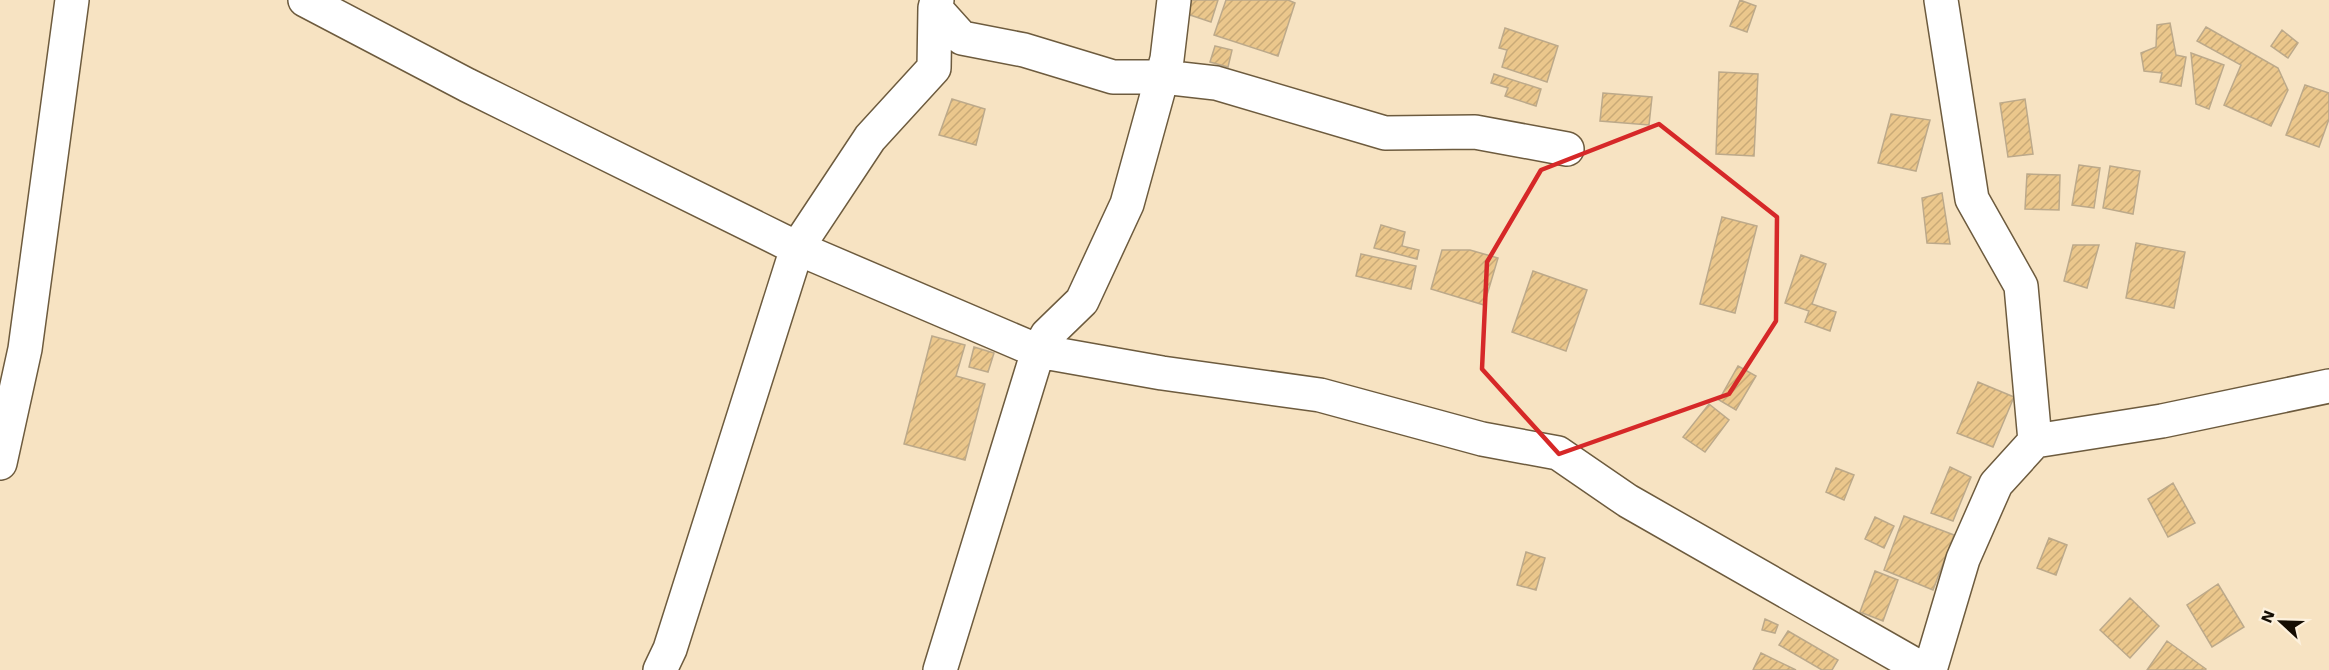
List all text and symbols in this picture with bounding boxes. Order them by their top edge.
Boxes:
north arrow [2251,592,2311,652]
text: N [2257,608,2279,626]

